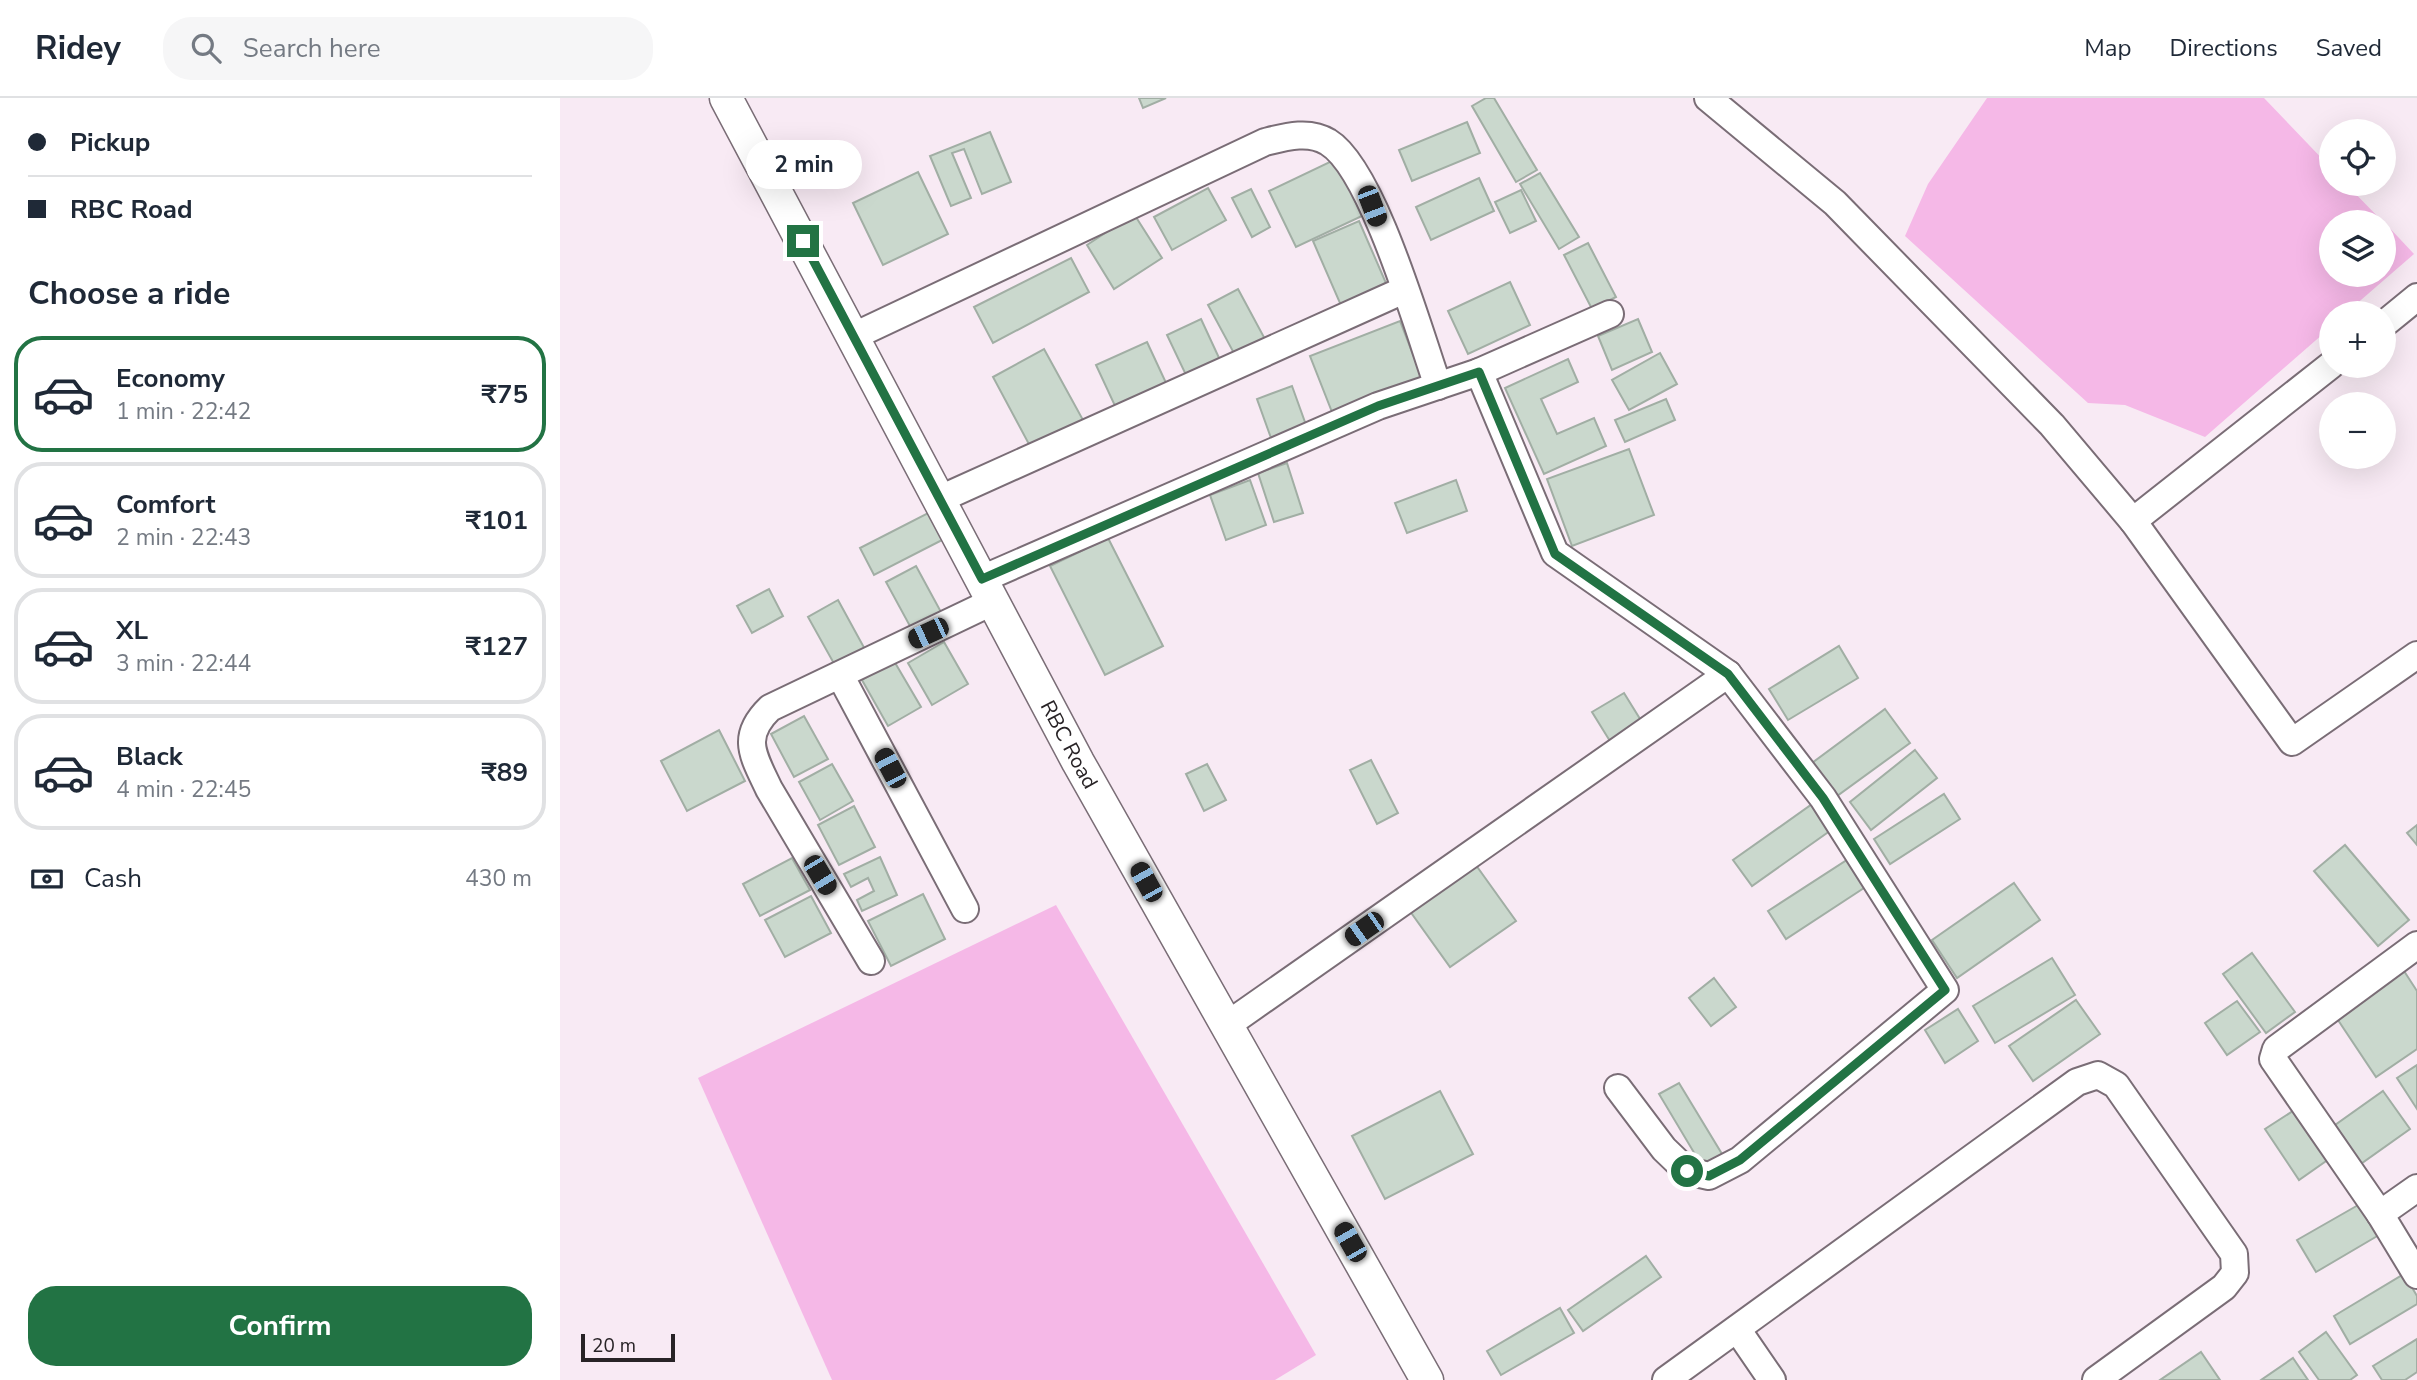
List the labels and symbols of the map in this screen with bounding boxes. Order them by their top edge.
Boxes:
callout: 2 min [745,139,861,188]
car [1355,183,1390,229]
route end [787,225,819,257]
car [905,615,952,651]
street label: RBC Road [1034,695,1104,794]
car [871,745,910,791]
car [801,852,840,898]
car [1127,859,1166,905]
car [1341,908,1388,950]
route start [1671,1155,1703,1187]
car [1331,1219,1370,1265]
scale bar [581,1331,676,1363]

